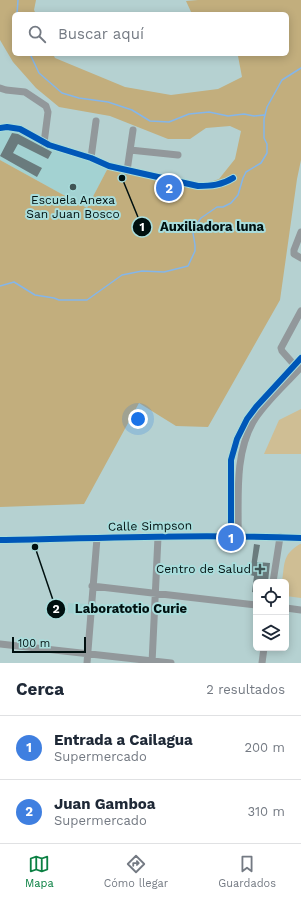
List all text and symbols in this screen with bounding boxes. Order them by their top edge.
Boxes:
search box [12,12,289,56]
icon: search [26,23,48,45]
text: Buscar aquí [58,25,144,43]
pin: 2 [156,173,182,203]
marker: Escuela Anexa San Juan Bosco [68,182,78,192]
place label: Escuela Anexa San Juan Bosco [26,193,120,221]
callout: Auxiliadora luna [132,214,272,239]
text: Auxiliadora luna [160,219,265,234]
text: 1 [139,220,145,234]
your location [128,409,148,429]
street label: Calle Simpson [108,518,192,534]
pin: 1 [218,523,244,553]
place label: Centro de Salud [156,562,251,576]
marker: Centro de Salud [254,563,266,575]
map controls [253,579,289,651]
button: locate [253,579,289,615]
callout: Laboratotio Curie [46,596,195,621]
text: Laboratotio Curie [75,601,188,616]
text: 2 [52,602,60,616]
button: layers [253,615,289,651]
scale bar [12,635,86,654]
text: 100 m [18,637,50,650]
text: Cerca [16,679,64,699]
text: 2 resultados [206,682,285,697]
text: Entrada a Cailagua [54,731,193,749]
text: 1 [26,740,32,755]
text: 200 m [244,740,285,755]
text: Supermercado [54,749,147,764]
text: Juan Gamboa [54,795,155,813]
text: 2 [25,804,33,819]
text: 310 m [247,804,285,819]
text: Supermercado [54,813,147,828]
tab: Mapa [25,853,54,890]
tab: Cómo llegar [104,853,168,890]
tab: Guardados [218,853,276,890]

